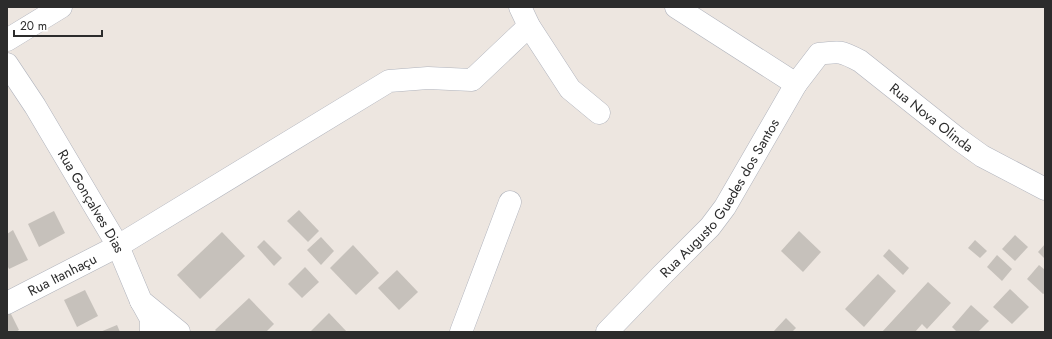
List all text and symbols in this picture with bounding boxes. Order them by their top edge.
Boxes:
scale bar [14,12,102,38]
text: 20 m [20,17,47,35]
street label: Rua Nova Olinda [885,78,978,157]
street label: Rua Augusto Guedes dos Santos [655,115,784,282]
street label: Rua Gonçalves Dias [53,146,130,256]
street label: Rua Itanhaçu [24,249,100,301]

